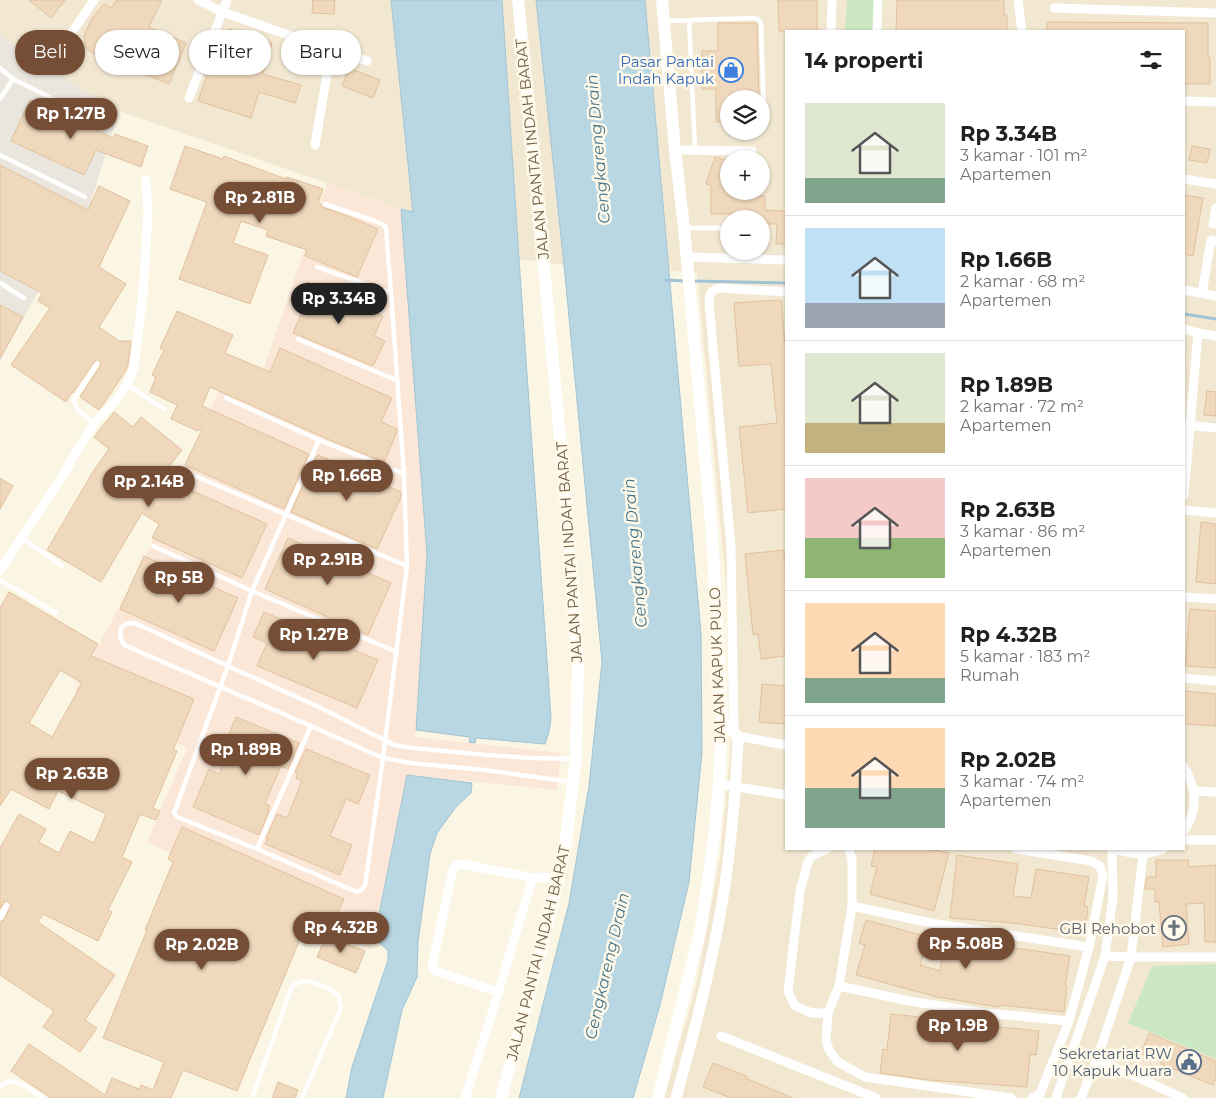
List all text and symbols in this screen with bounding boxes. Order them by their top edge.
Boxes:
chip: Beli [15,30,85,75]
chip: Sewa [95,30,179,75]
chip: Filter [189,30,271,75]
chip: Baru [281,30,361,75]
street label: JALAN PANTAI INDAH BARAT [511,37,553,261]
icon: filters [1137,46,1165,74]
text: 14 properti [805,48,923,73]
place label: Pasar Pantai Indah Kapuk [618,52,714,88]
shop icon: Pasar Pantai Indah Kapuk [718,57,744,83]
water label: Cengkareng Drain [582,74,614,224]
map controls [720,90,770,260]
button: layers [720,90,770,140]
pin: Rp 1.27B [19,98,123,140]
text: Rp 1.27B [36,104,106,123]
text: Rp 3.34B [960,121,1057,146]
icon: home [845,123,905,183]
text: 3 kamar · 101 m² [960,146,1088,165]
button: + [720,150,770,200]
text: Apartemen [960,165,1052,184]
pin: Rp 2.81B [208,182,312,224]
text: Rp 2.81B [225,188,295,207]
button: − [720,210,770,260]
text: Rp 1.66B [960,247,1052,272]
icon: home [845,248,905,308]
text: 2 kamar · 68 m² [960,272,1085,291]
pin: Rp 3.34B [287,282,391,325]
text: Rp 3.34B [302,289,376,308]
text: Apartemen [960,291,1052,310]
text: Rp 1.89B [960,372,1053,397]
icon: home [845,373,905,433]
text: 2 kamar · 72 m² [960,397,1084,416]
text: Apartemen [960,416,1052,435]
street label: JALAN PANTAI INDAH BARAT [552,440,586,664]
pin: Rp 1.66B [295,460,399,502]
pin: Rp 2.14B [97,466,201,508]
text: Rp 1.66B [312,466,382,485]
text: Rp 2.14B [114,472,184,491]
water label: Cengkareng Drain [619,478,651,628]
text: Rp 2.63B [960,497,1056,522]
icon: home [845,498,905,558]
text: 3 kamar · 86 m² [960,522,1085,541]
text: Apartemen [960,541,1052,560]
pin: Rp 2.91B [276,544,380,586]
text: Rp 2.91B [293,550,363,569]
pin: Rp 5B [144,562,214,604]
text: Rp 5B [154,568,204,587]
street label: JALAN KAPUK PULO [705,587,729,744]
pin: Rp 1.27B [262,618,366,661]
text: Rp 4.32B [960,622,1057,647]
icon: home [845,623,905,683]
text: Rp 1.27B [279,625,349,644]
text: 5 kamar · 183 m² [960,647,1090,666]
text: Rumah [960,666,1020,685]
pin: Rp 1.89B [194,734,298,776]
text: Rp 1.89B [211,740,281,759]
text: Rp 2.02B [960,747,1056,772]
icon: home [845,748,905,808]
pin: Rp 2.63B [20,758,124,800]
text: Rp 2.63B [36,764,108,783]
text: 3 kamar · 74 m² [960,772,1084,791]
text: Apartemen [960,791,1052,810]
street label: JALAN PANTAI INDAH BARAT [502,843,574,1064]
water label: Cengkareng Drain [581,891,633,1041]
pin: Rp 4.32B [289,912,393,954]
church icon: GBI Rehobot [1161,915,1187,941]
text: Rp 4.32B [304,918,378,937]
place label: GBI Rehobot [1060,919,1156,938]
pin: Rp 2.02B [150,928,254,971]
pin: Rp 5.08B [914,928,1018,970]
text: Rp 5.08B [929,934,1003,953]
text: Rp 2.02B [165,935,239,954]
pin: Rp 1.9B [912,1010,1004,1052]
text: Rp 1.9B [928,1016,988,1035]
place label: Sekretariat RW 10 Kapuk Muara [1053,1044,1172,1080]
public building icon: Sekretariat RW 10 Kapuk Muara [1176,1049,1202,1075]

